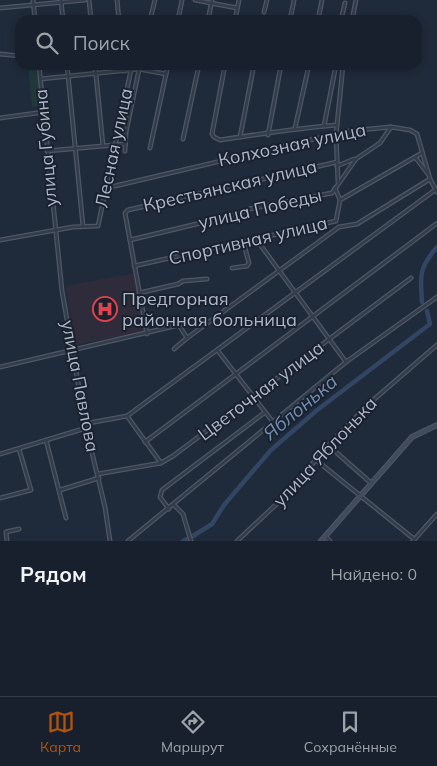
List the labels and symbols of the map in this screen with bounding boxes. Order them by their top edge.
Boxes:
street label: Лесная улица [90,86,137,210]
street label: улица Губина [29,88,62,208]
street label: Колхозная улица [216,118,368,171]
street label: Крестьянская улица [141,154,319,217]
street label: улица Победы [196,183,324,234]
street label: Спортивная улица [166,211,329,270]
place label: Предгорная районная больница [122,287,297,331]
hospital icon: Предгорная районная больница [92,296,118,322]
street label: улица Павлова [56,318,105,454]
street label: Цветочная улица [193,336,328,446]
water label: Яблонька [257,369,342,446]
street label: улица Яблонька [268,392,382,511]

